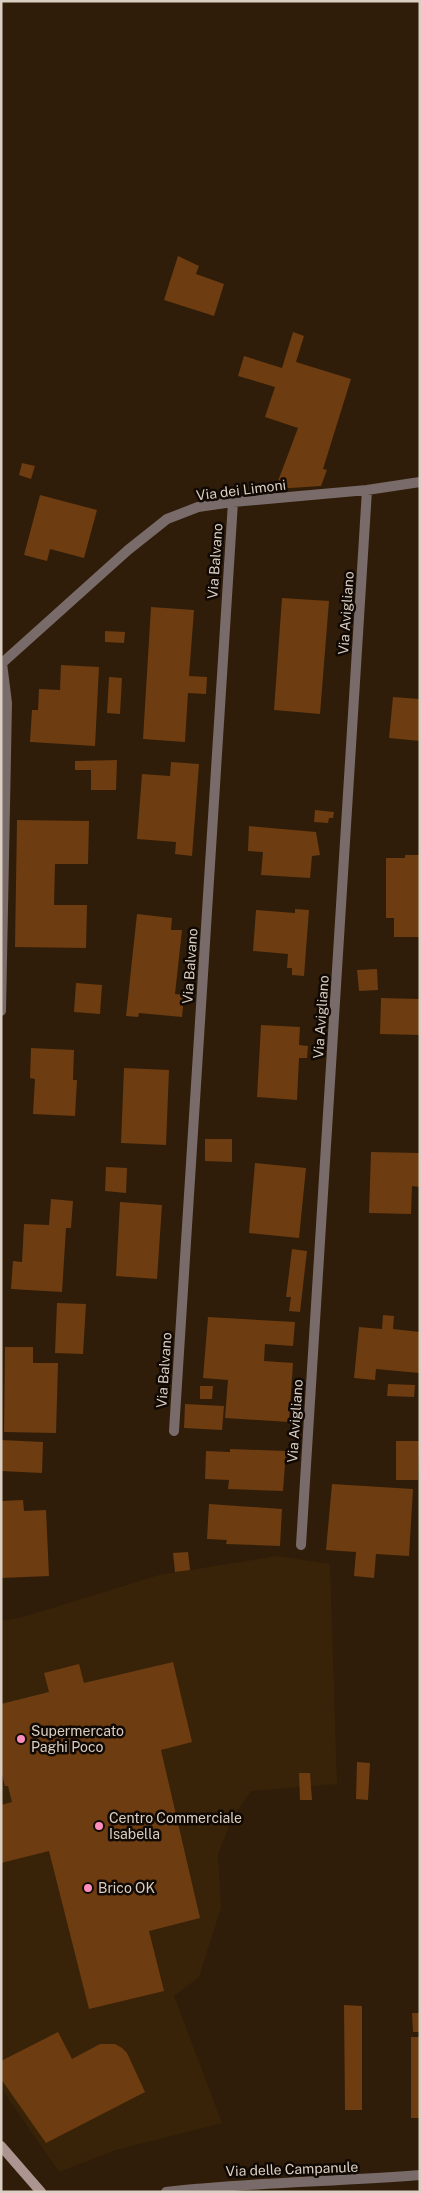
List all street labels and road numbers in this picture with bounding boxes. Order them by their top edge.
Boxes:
street label: Via dei Limoni [195,477,287,503]
street label: Via Balvano [204,523,226,599]
street label: Via Avigliano [335,571,357,655]
street label: Via Balvano [179,928,201,1004]
street label: Via Avigliano [310,975,332,1059]
street label: Via Balvano [153,1332,175,1408]
street label: Via Avigliano [284,1379,306,1463]
street label: Via delle Campanule [225,2159,359,2179]

